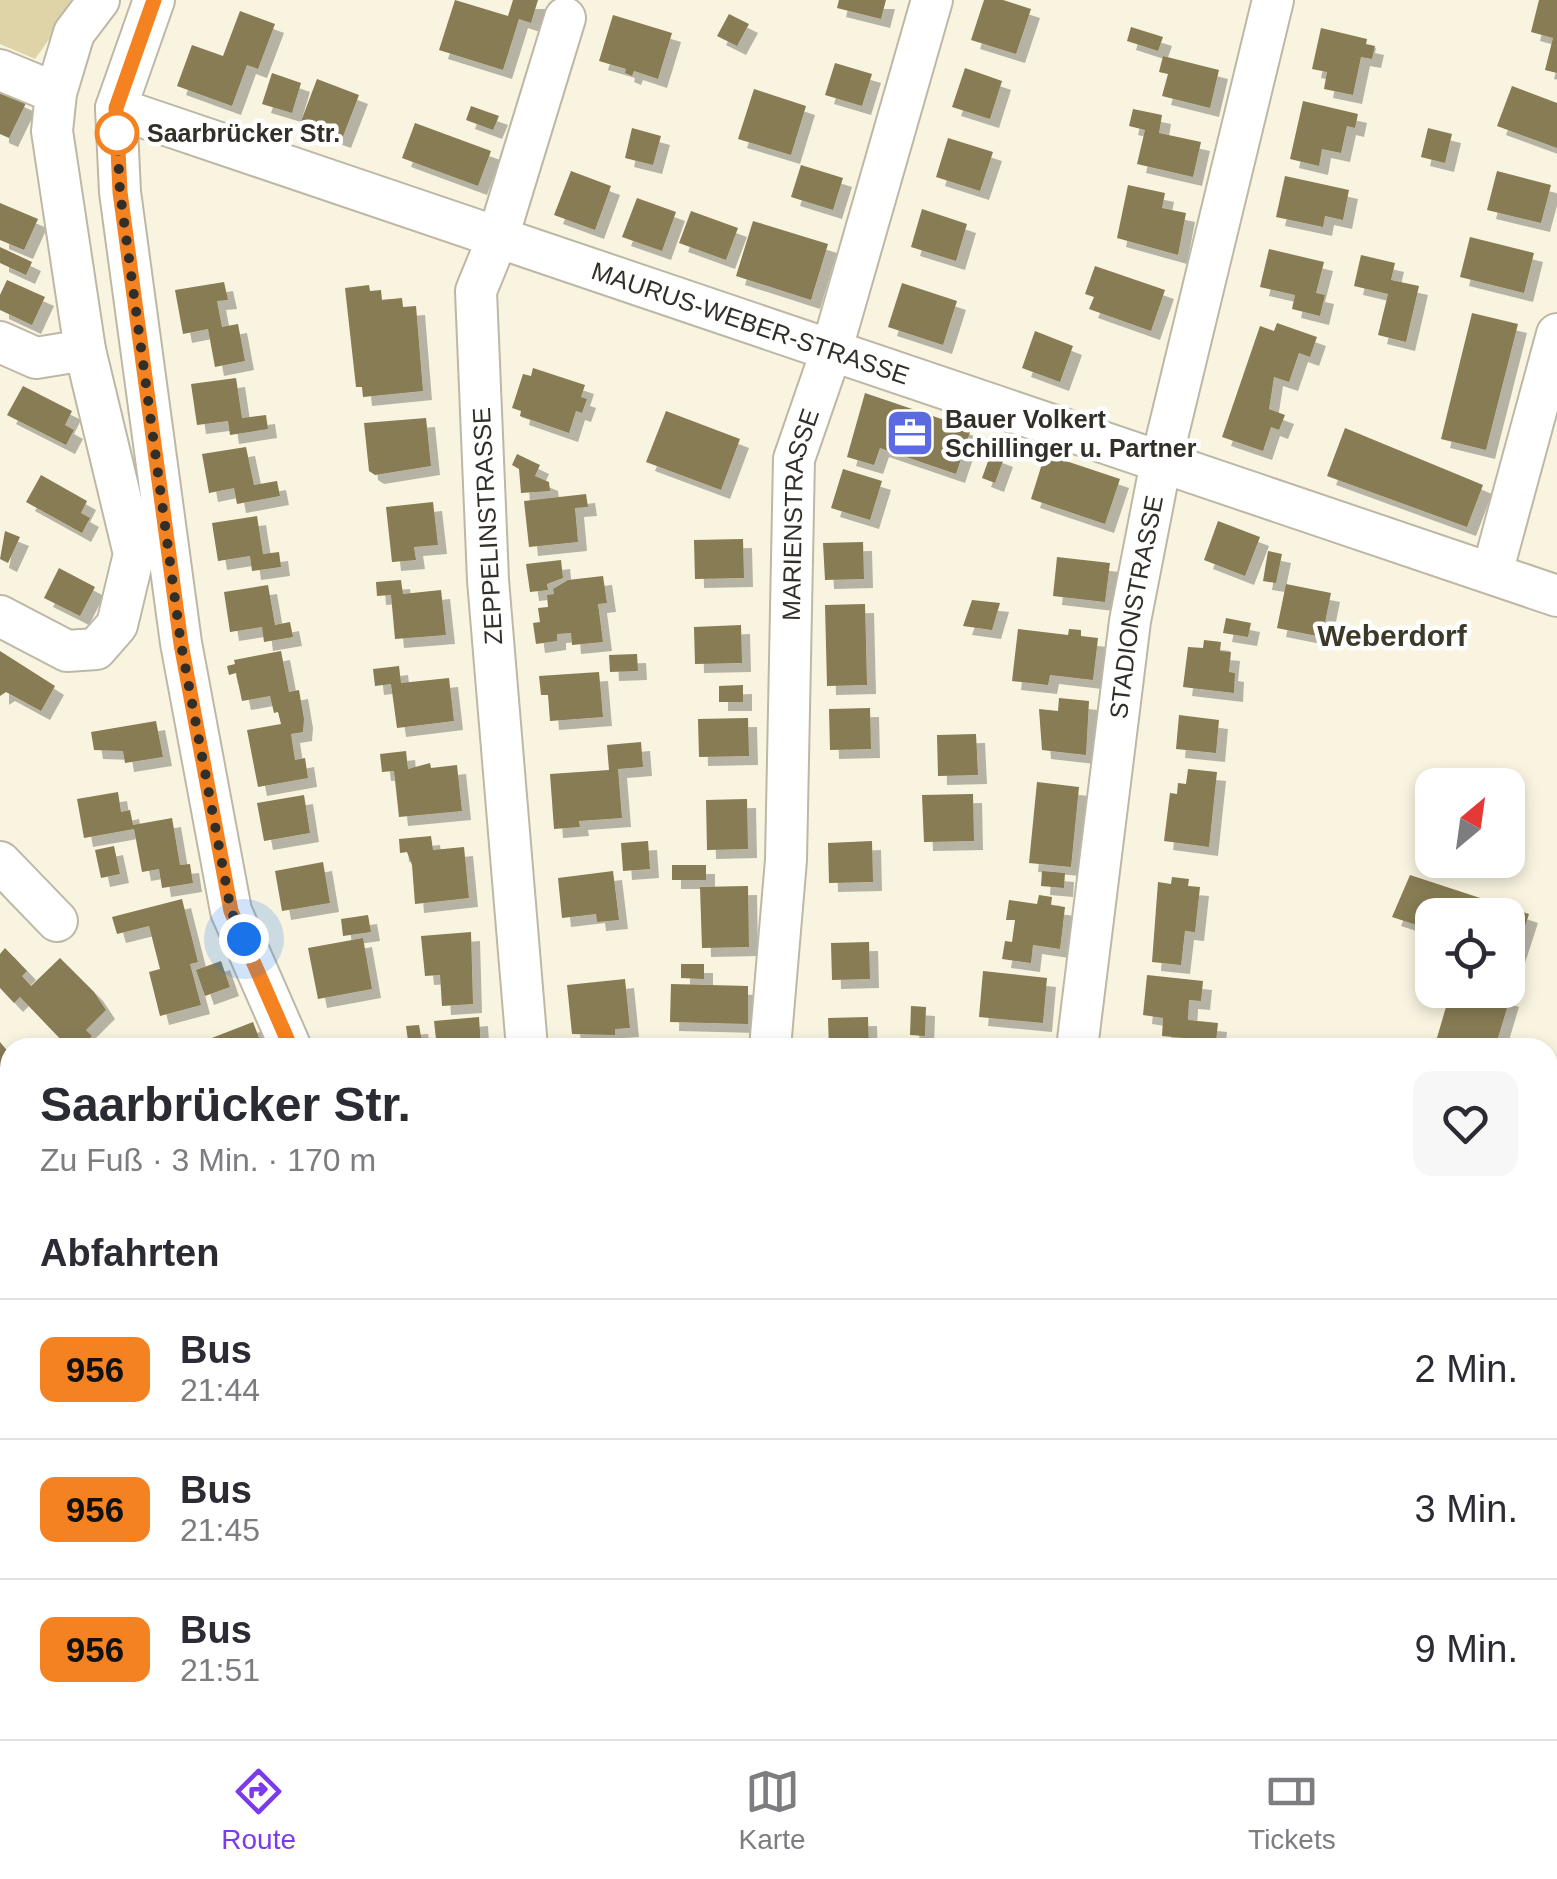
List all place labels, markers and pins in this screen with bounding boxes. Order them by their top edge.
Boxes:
marker: Saarbrücker Str. [96,112,138,154]
place label: Saarbrücker Str. [147,119,340,147]
place label: Bauer Volkert Schillinger u. Partner [945,405,1197,462]
office icon: Bauer Volkert Schillinger u. Partner [884,407,936,459]

